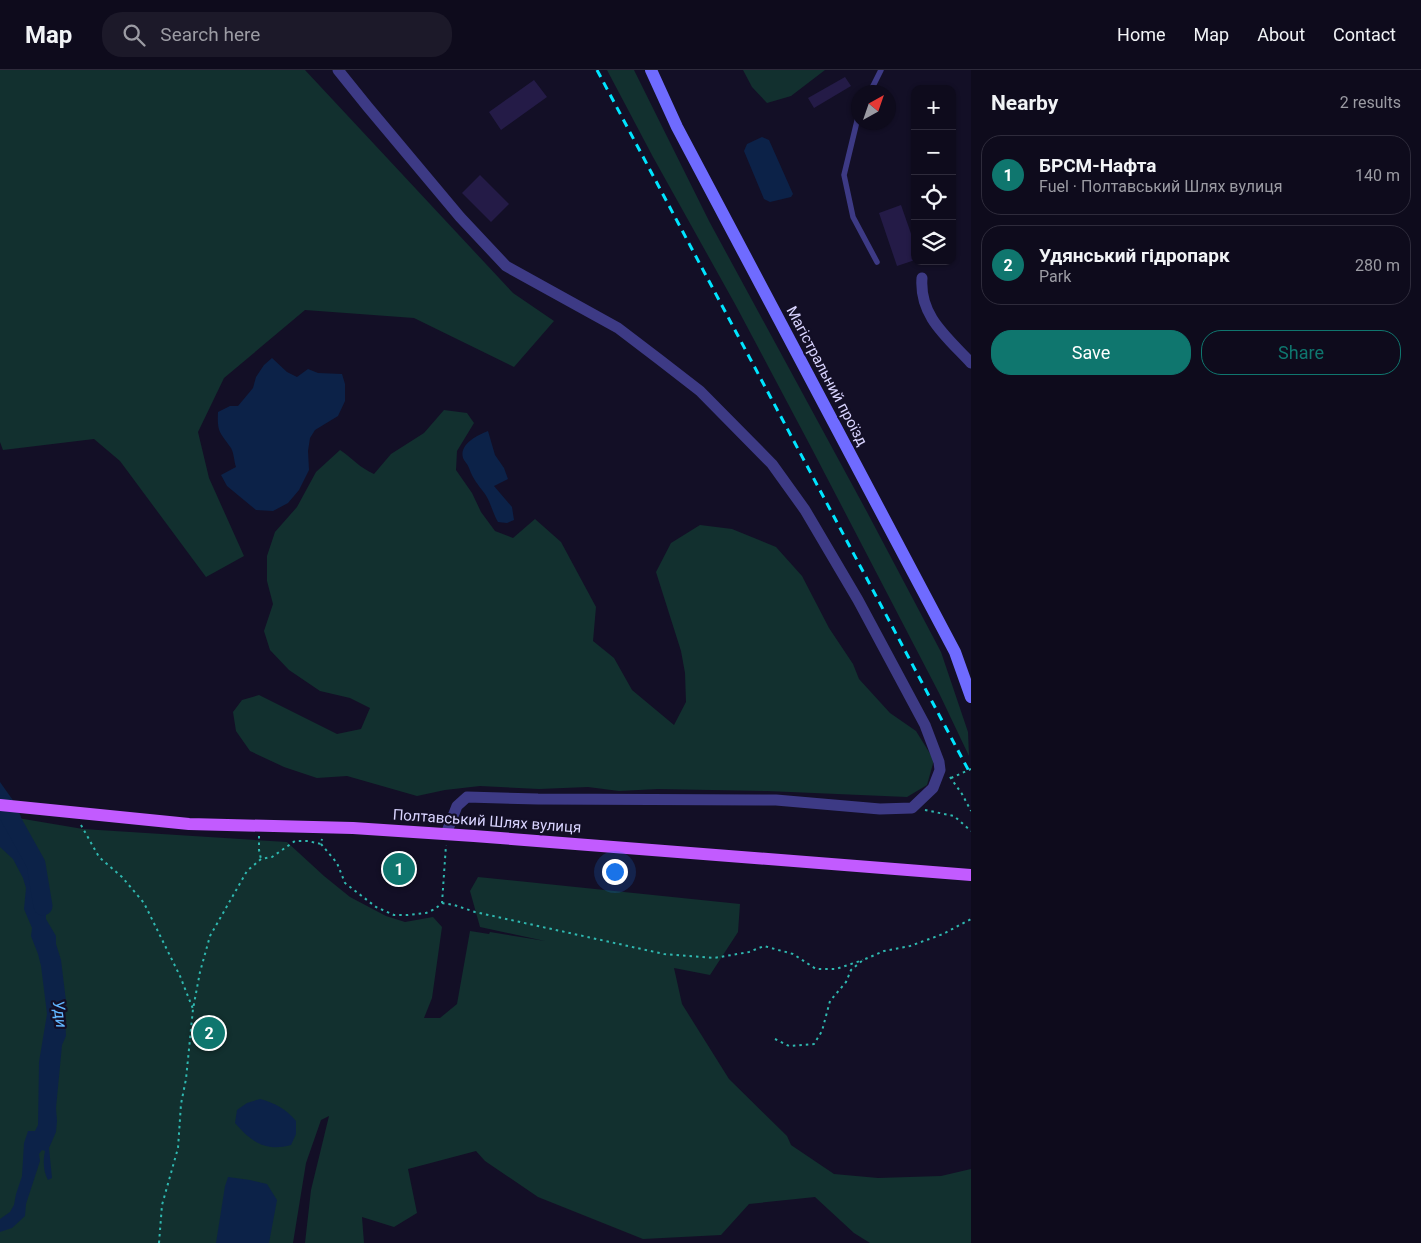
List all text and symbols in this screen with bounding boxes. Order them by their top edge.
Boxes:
search box [102,12,452,57]
text: Map [25,21,72,49]
icon: search [120,21,148,49]
text: Search here [160,23,260,46]
text: Home [1117,24,1166,45]
text: Map [1194,24,1229,45]
text: About [1257,24,1305,45]
text: Contact [1333,24,1396,45]
north arrow [851,85,896,130]
map controls [911,85,956,265]
button: + [911,85,956,130]
text: Nearby [991,91,1058,115]
text: 2 results [1340,93,1401,112]
button: − [911,130,956,175]
text: БРСМ-Нафта [1039,154,1156,177]
text: 1 [1003,166,1013,185]
text: 140 m [1355,166,1400,185]
button: locate [911,175,956,220]
text: Fuel · Полтавський Шлях вулиця [1039,177,1283,196]
button: layers [911,220,956,265]
text: Удянський гідропарк [1039,244,1230,267]
text: 2 [1003,256,1013,275]
text: 280 m [1355,256,1400,275]
text: Park [1039,267,1071,286]
street label: Магістральний проїзд [783,303,871,449]
button: Save [991,330,1191,375]
button: Share [1201,330,1401,375]
street label: Полтавський Шлях вулиця [392,805,582,837]
pin: 1 [383,850,415,888]
your location [602,859,628,885]
water label: Уди [49,999,71,1029]
pin: 2 [193,1014,225,1052]

